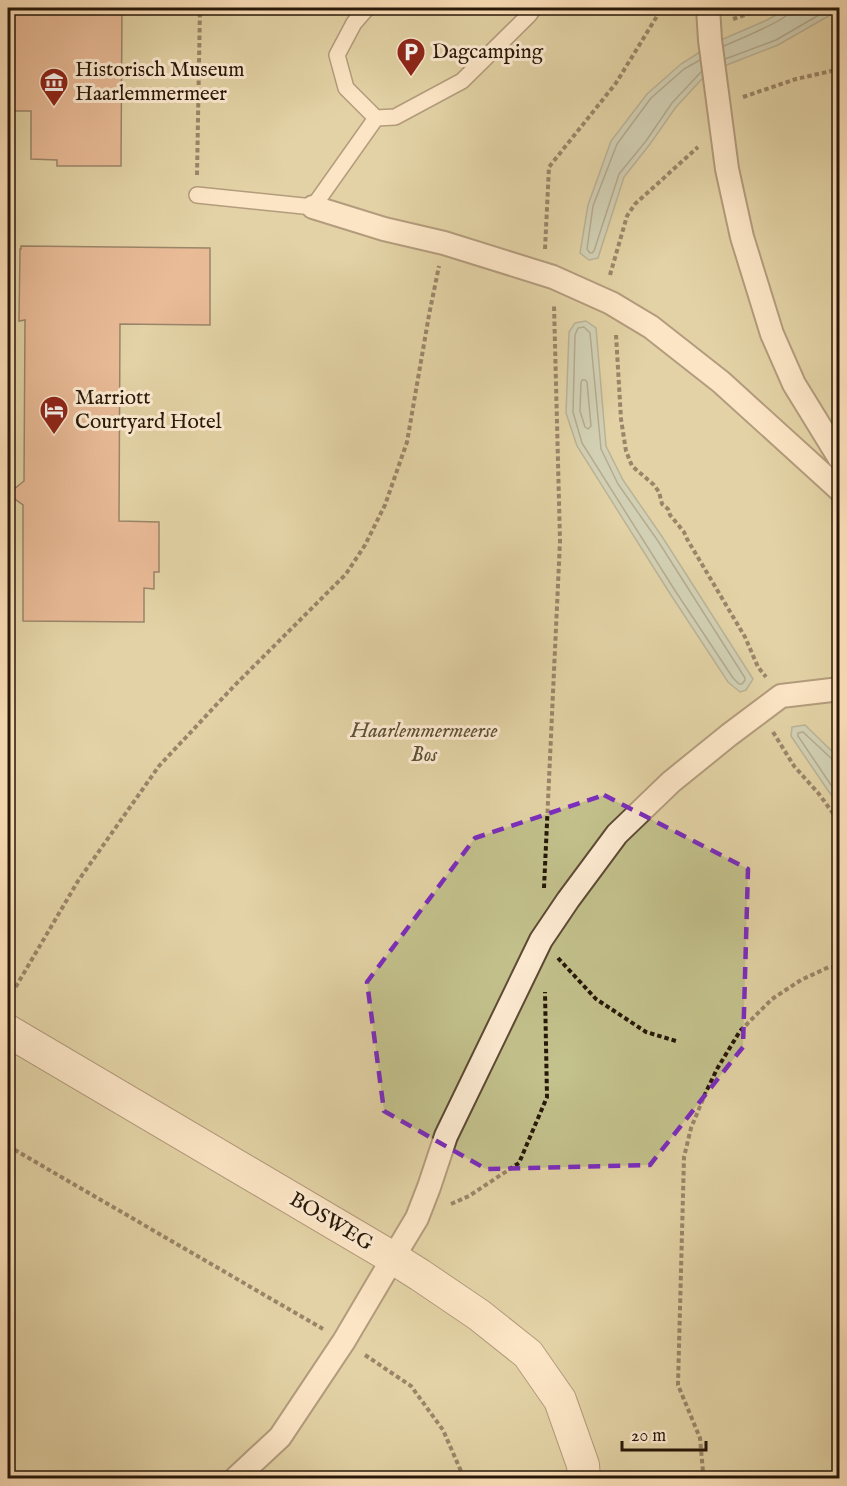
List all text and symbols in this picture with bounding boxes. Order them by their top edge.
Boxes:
parking icon: Dagcamping [395,36,427,78]
place label: Dagcamping [432,39,544,66]
place label: Historisch Museum Haarlemmermeer [75,57,244,108]
museum icon: Historisch Museum Haarlemmermeer [38,66,70,108]
place label: Marriott Courtyard Hotel [75,385,222,436]
hotel icon: Marriott Courtyard Hotel [38,394,70,436]
park label: Haarlemmermeerse Bos [350,718,497,769]
street label: BOSWEG [284,1186,378,1258]
scale bar [622,1414,706,1452]
text: 20 m [631,1425,666,1448]

